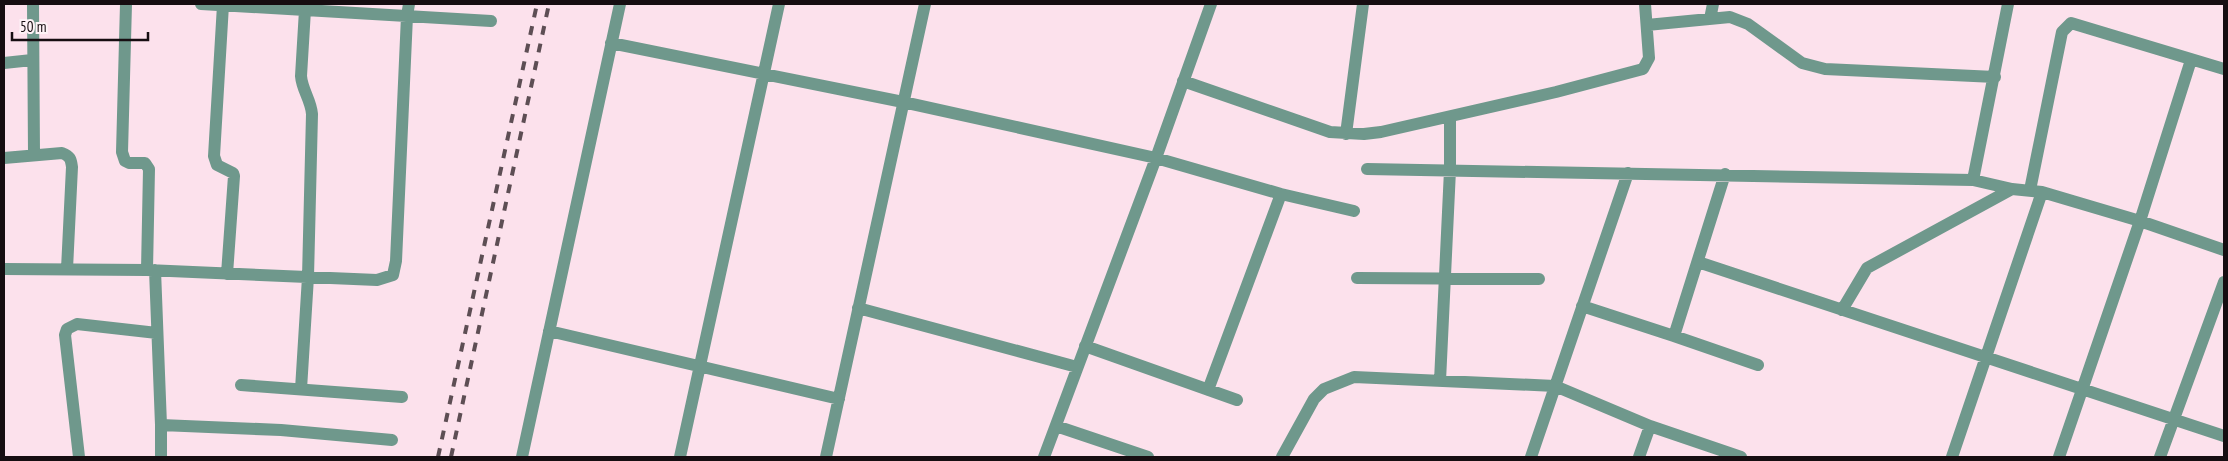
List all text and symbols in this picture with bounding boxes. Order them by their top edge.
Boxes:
scale bar [12,10,149,42]
text: 50 m [20,17,46,36]

